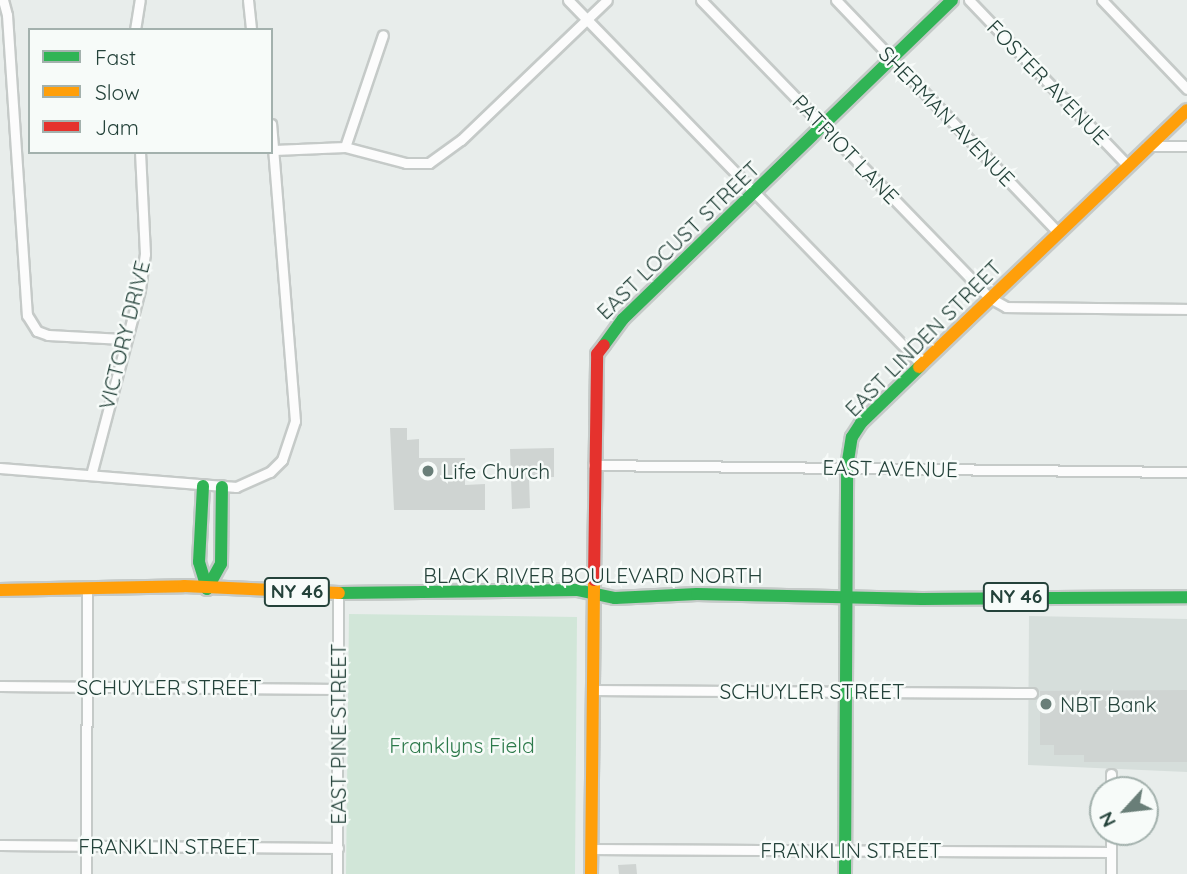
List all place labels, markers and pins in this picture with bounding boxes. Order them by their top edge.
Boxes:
place label: Life Church [442,458,550,484]
marker: Life Church [420,463,436,479]
place label: NBT Bank [1060,691,1157,717]
marker: NBT Bank [1038,696,1054,712]

